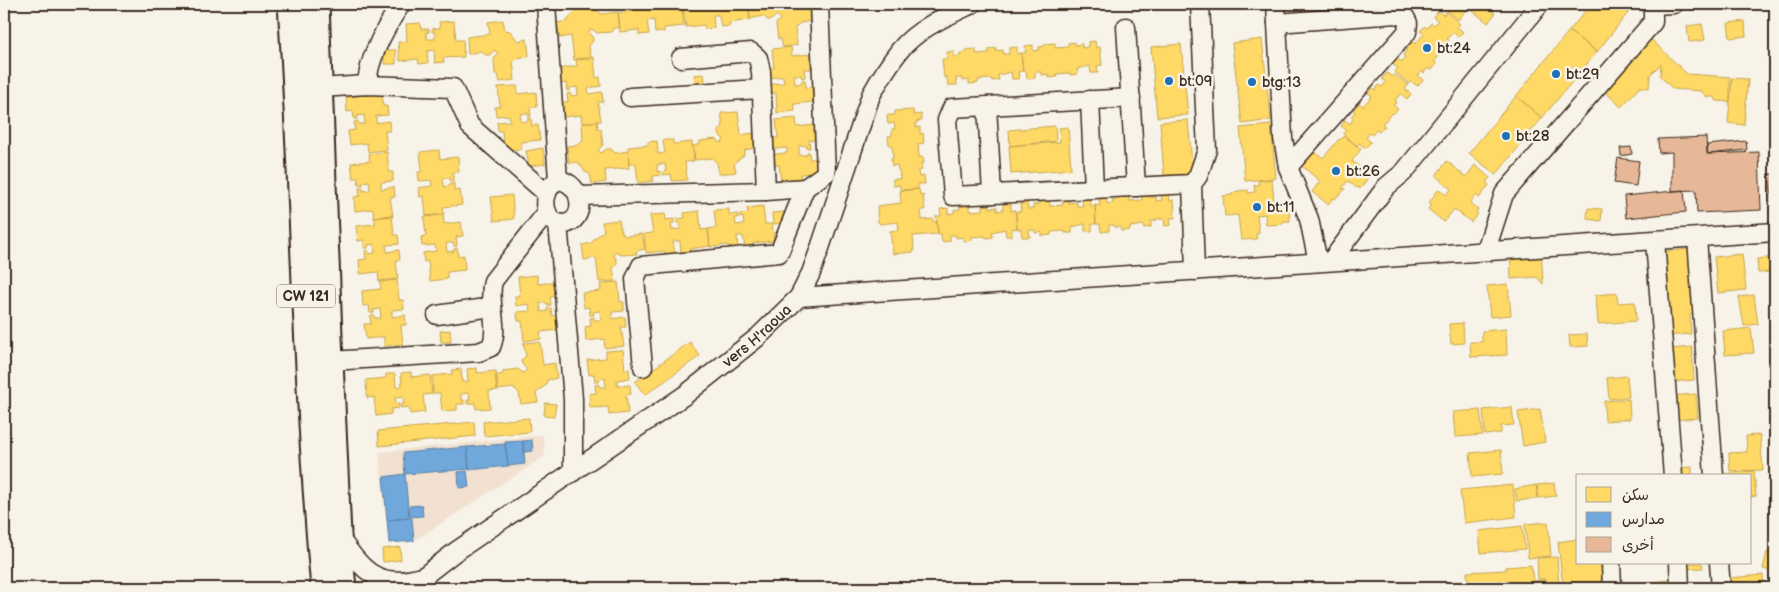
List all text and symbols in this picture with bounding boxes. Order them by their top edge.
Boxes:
place label: bt:24 [1437,39,1471,58]
marker: bt:24 [1421,42,1433,54]
place label: bt:29 [1566,65,1599,84]
marker: bt:29 [1550,68,1562,80]
place label: bt:09 [1179,72,1212,91]
place label: btg:13 [1262,73,1301,92]
marker: bt:09 [1163,75,1175,87]
marker: btg:13 [1246,76,1258,88]
place label: bt:28 [1516,127,1550,146]
marker: bt:28 [1500,130,1512,142]
place label: bt:26 [1346,162,1380,181]
marker: bt:26 [1330,165,1342,177]
place label: bt:11 [1267,198,1295,217]
marker: bt:11 [1251,201,1263,213]
road number: CW 121 [277,284,335,308]
street label: vers H'raoua [718,300,796,372]
legend [1576,474,1752,564]
text: سكن [1622,486,1649,505]
text: مدارس [1622,510,1665,529]
text: أخرى [1622,536,1654,555]

